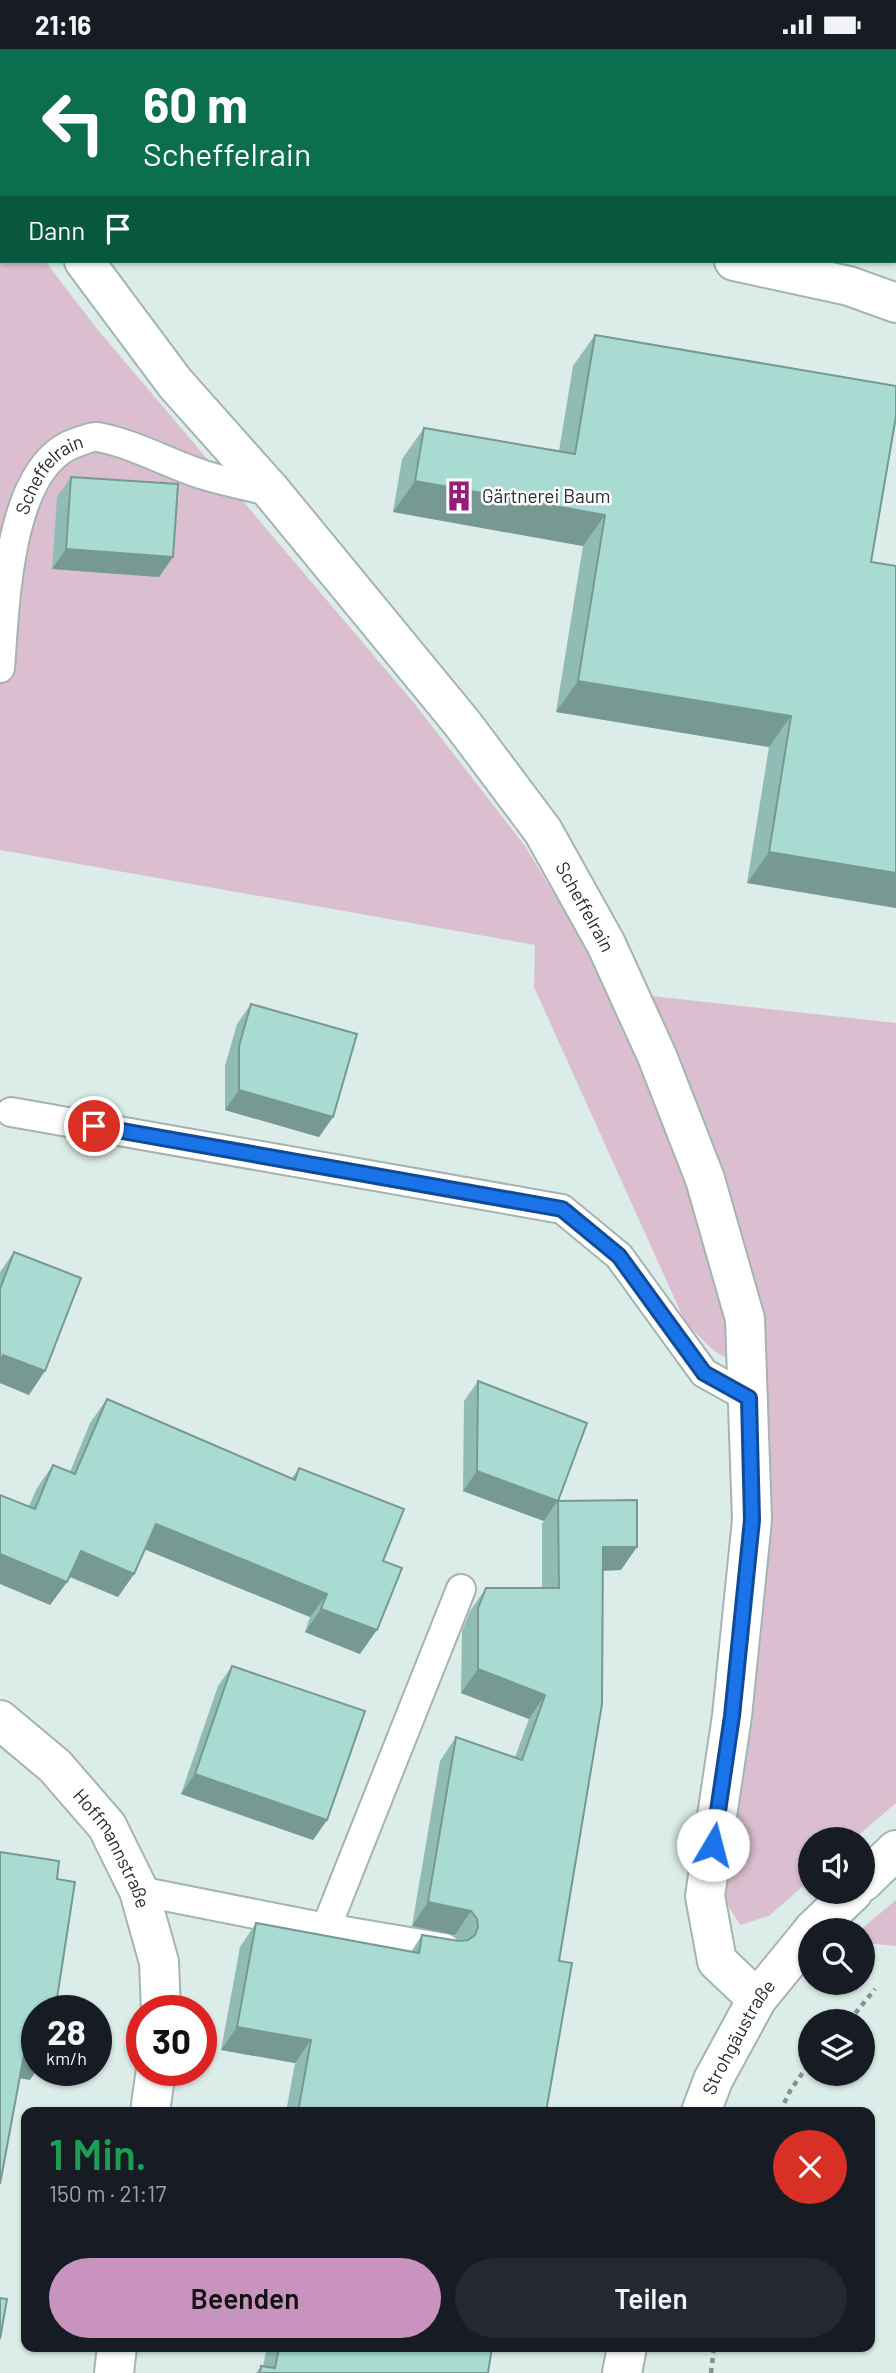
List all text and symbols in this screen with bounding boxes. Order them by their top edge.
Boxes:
text: 21:16 [35,9,91,40]
text: 60 m [143,74,248,133]
icon: left [28,77,119,168]
text: Scheffelrain [143,134,311,172]
icon: arrive [99,210,137,248]
text: Dann [28,214,85,245]
street label: Scheffelrain [10,429,86,517]
building icon: Gärtnerei Baum [442,479,476,513]
place label: Gärtnerei Baum [482,484,611,507]
street label: Scheffelrain [551,857,620,955]
pin [64,1096,124,1156]
icon: arrive [75,1107,113,1145]
street label: Hoffmannstraße [69,1783,155,1911]
position arrow [676,1808,750,1882]
map controls [798,1827,875,2086]
button: sound [798,1827,875,1904]
button: search [798,1918,875,1995]
street label: Strohgäustraße [697,1974,779,2098]
speed limit sign: 30 [126,1995,217,2086]
button: layers [798,2009,875,2086]
text: 28 [47,2010,86,2052]
text: km/h [46,2047,87,2069]
text: 1 Min. [49,2128,147,2178]
button: close [773,2130,847,2204]
text: 150 m · 21:17 [49,2179,166,2207]
button: Beenden [49,2258,441,2338]
button: Teilen [455,2258,847,2338]

